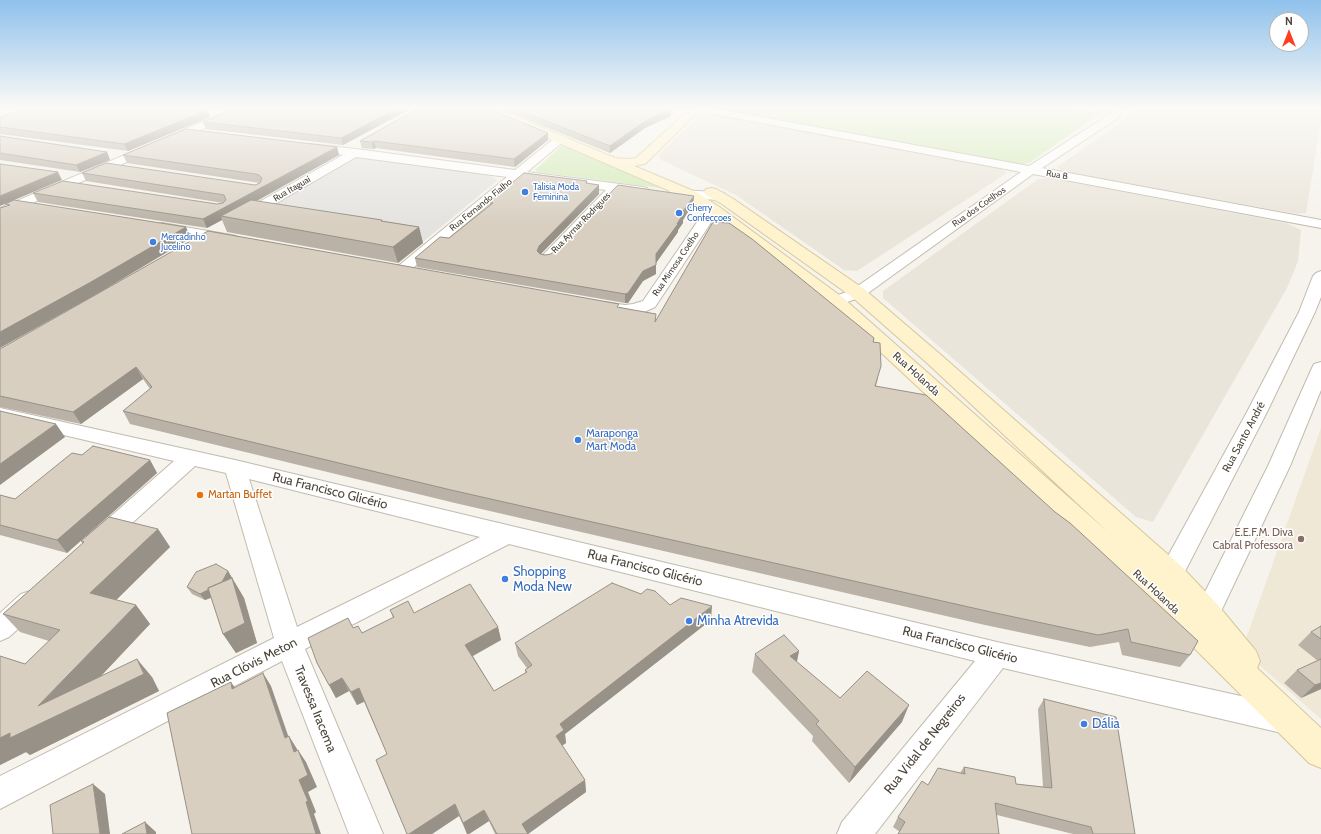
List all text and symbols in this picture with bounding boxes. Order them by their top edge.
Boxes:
north arrow [1269,12,1309,52]
text: N [1285,14,1293,28]
street label: Rua B [1045,168,1069,182]
street label: Rua Itaguaí [271,174,313,204]
street label: Rua Fernando Fialho [448,176,514,234]
place label: Talisia Moda Feminina [533,182,579,203]
street label: Rua dos Coelhos [950,185,1008,229]
marker: Talisia Moda Feminina [520,187,530,197]
street label: Rua Aymar Rodrigues [549,190,613,256]
place label: Cherry Confecçoes [687,203,731,224]
marker: Cherry Confecçoes [674,208,684,218]
street label: Rua Mimosa Coelho [650,230,702,298]
place label: Mercadinho Jucelino [161,232,206,253]
marker: Mercadinho Jucelino [148,237,158,247]
street label: Rua Holanda [890,349,942,399]
street label: Rua Santo André [1220,399,1268,475]
place label: Maraponga Mart Moda [586,427,638,453]
marker: Maraponga Mart Moda [573,435,583,445]
street label: Rua Francisco Glicério [271,469,389,513]
place label: Martan Buffet [208,488,272,502]
marker: Martan Buffet [195,490,205,500]
place label: E.E.F.M. Diva Cabral Professora [1213,526,1293,552]
marker: E.E.F.M. Diva Cabral Professora [1296,534,1306,544]
street label: Rua Francisco Glicério [586,546,704,590]
place label: Shopping Moda New [513,564,572,595]
street label: Rua Holanda [1130,567,1182,617]
marker: Shopping Moda New [500,574,510,584]
place label: Minha Atrevida [697,613,779,629]
marker: Minha Atrevida [684,616,694,626]
street label: Rua Francisco Glicério [901,623,1019,667]
street label: Rua Clóvis Meton [208,634,300,692]
street label: Travessa Iracema [290,663,340,755]
street label: Rua Vidal de Negreiros [881,691,969,797]
place label: Dália [1092,716,1120,732]
marker: Dália [1079,719,1089,729]

